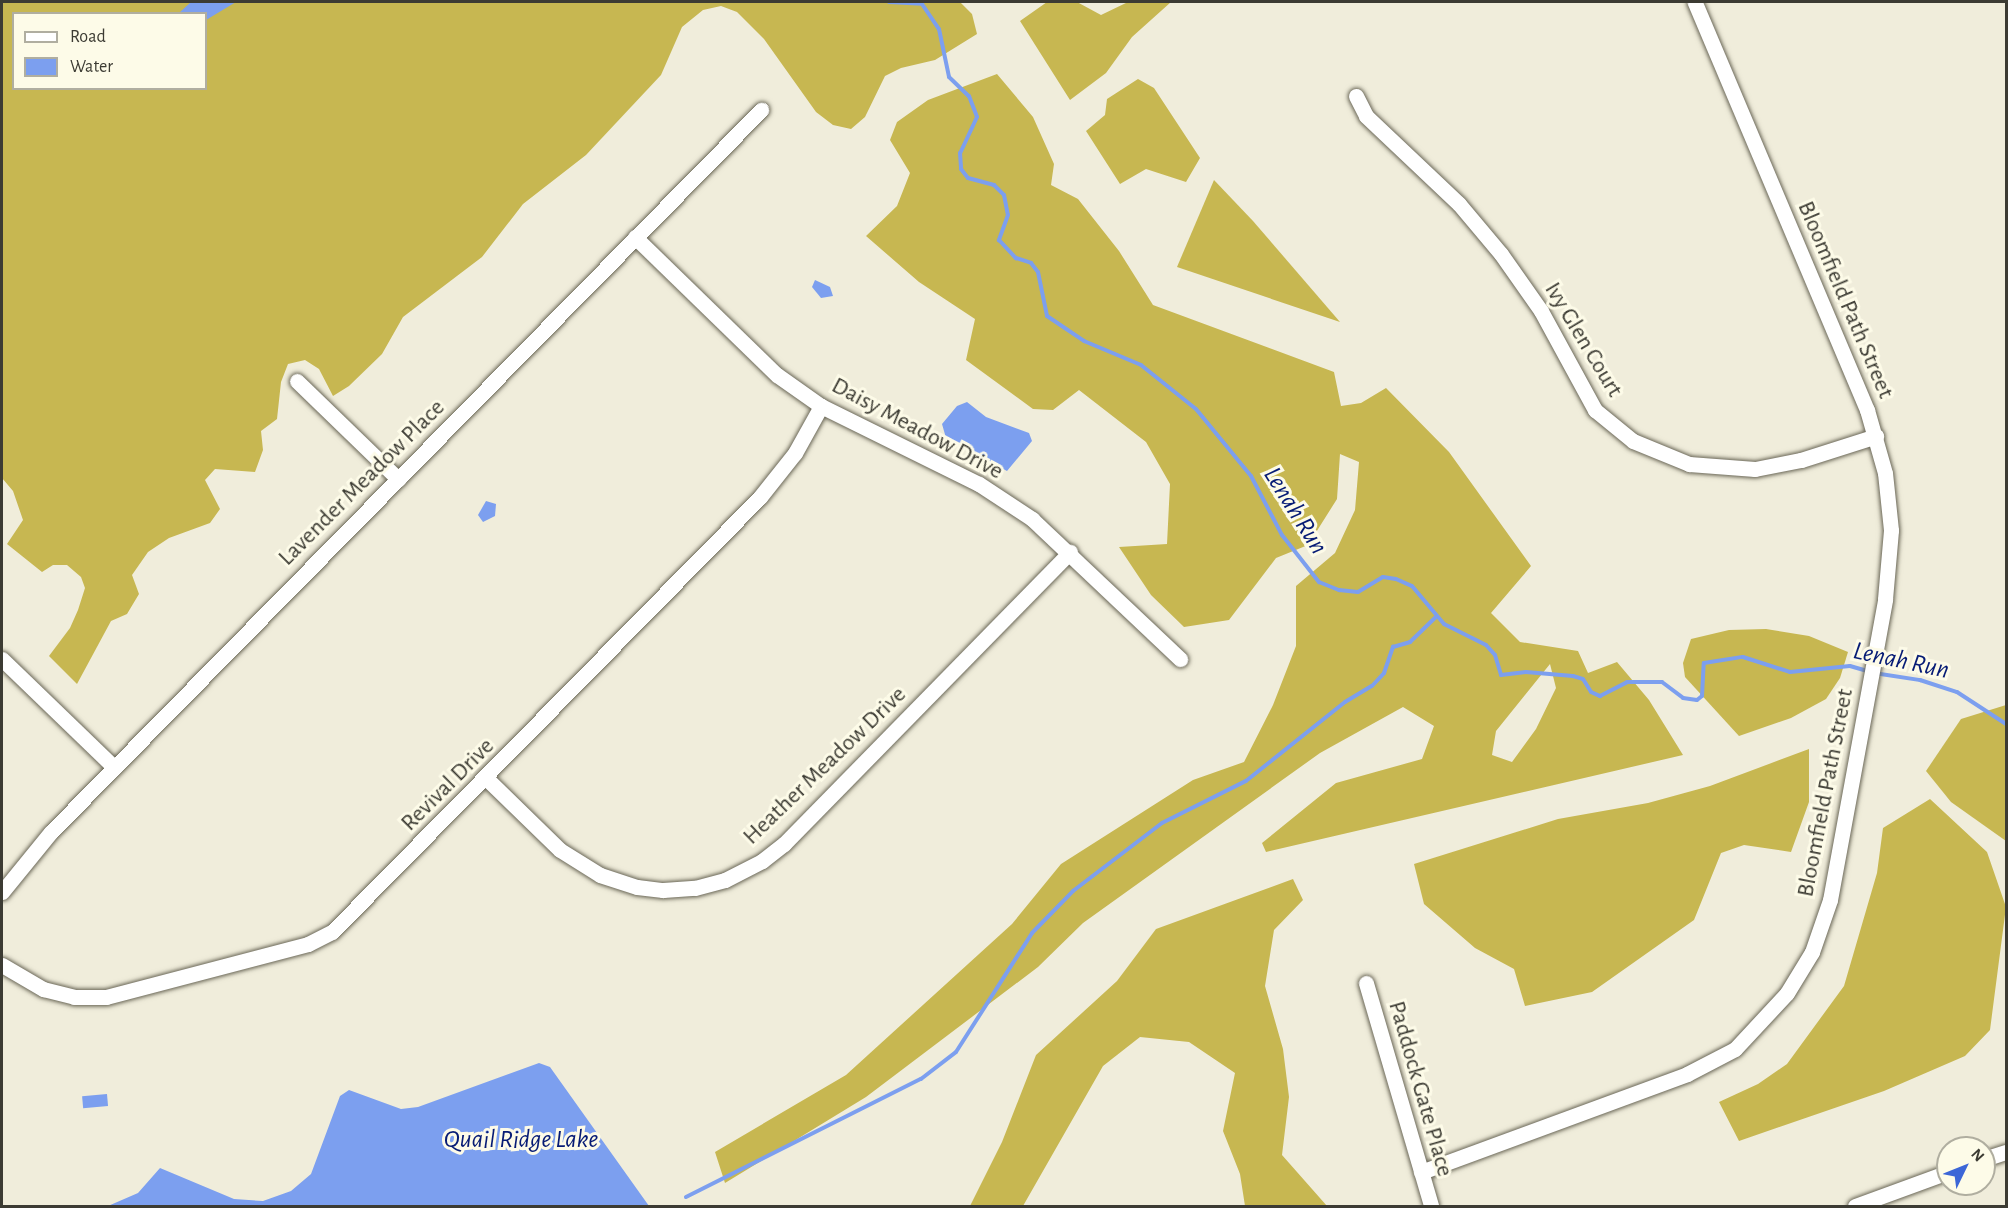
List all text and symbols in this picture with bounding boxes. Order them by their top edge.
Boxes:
legend [12,12,207,90]
text: Road [70,28,106,46]
text: Water [70,58,113,76]
street label: Bloomfield Path Street [1790,197,1900,403]
street label: Ivy Glen Court [1538,277,1628,403]
street label: Daisy Meadow Drive [826,372,1008,486]
street label: Lavender Meadow Place [273,394,451,572]
water label: Lenah Run [1256,462,1334,560]
water label: Lenah Run [1850,636,1952,686]
street label: Heather Meadow Drive [737,681,913,851]
street label: Bloomfield Path Street [1792,687,1860,899]
street label: Revival Drive [395,732,501,838]
street label: Paddock Gate Place [1381,998,1459,1180]
water label: Quail Ridge Lake [444,1124,598,1156]
north arrow [1936,1136,1996,1196]
text: N [1968,1146,1987,1165]

